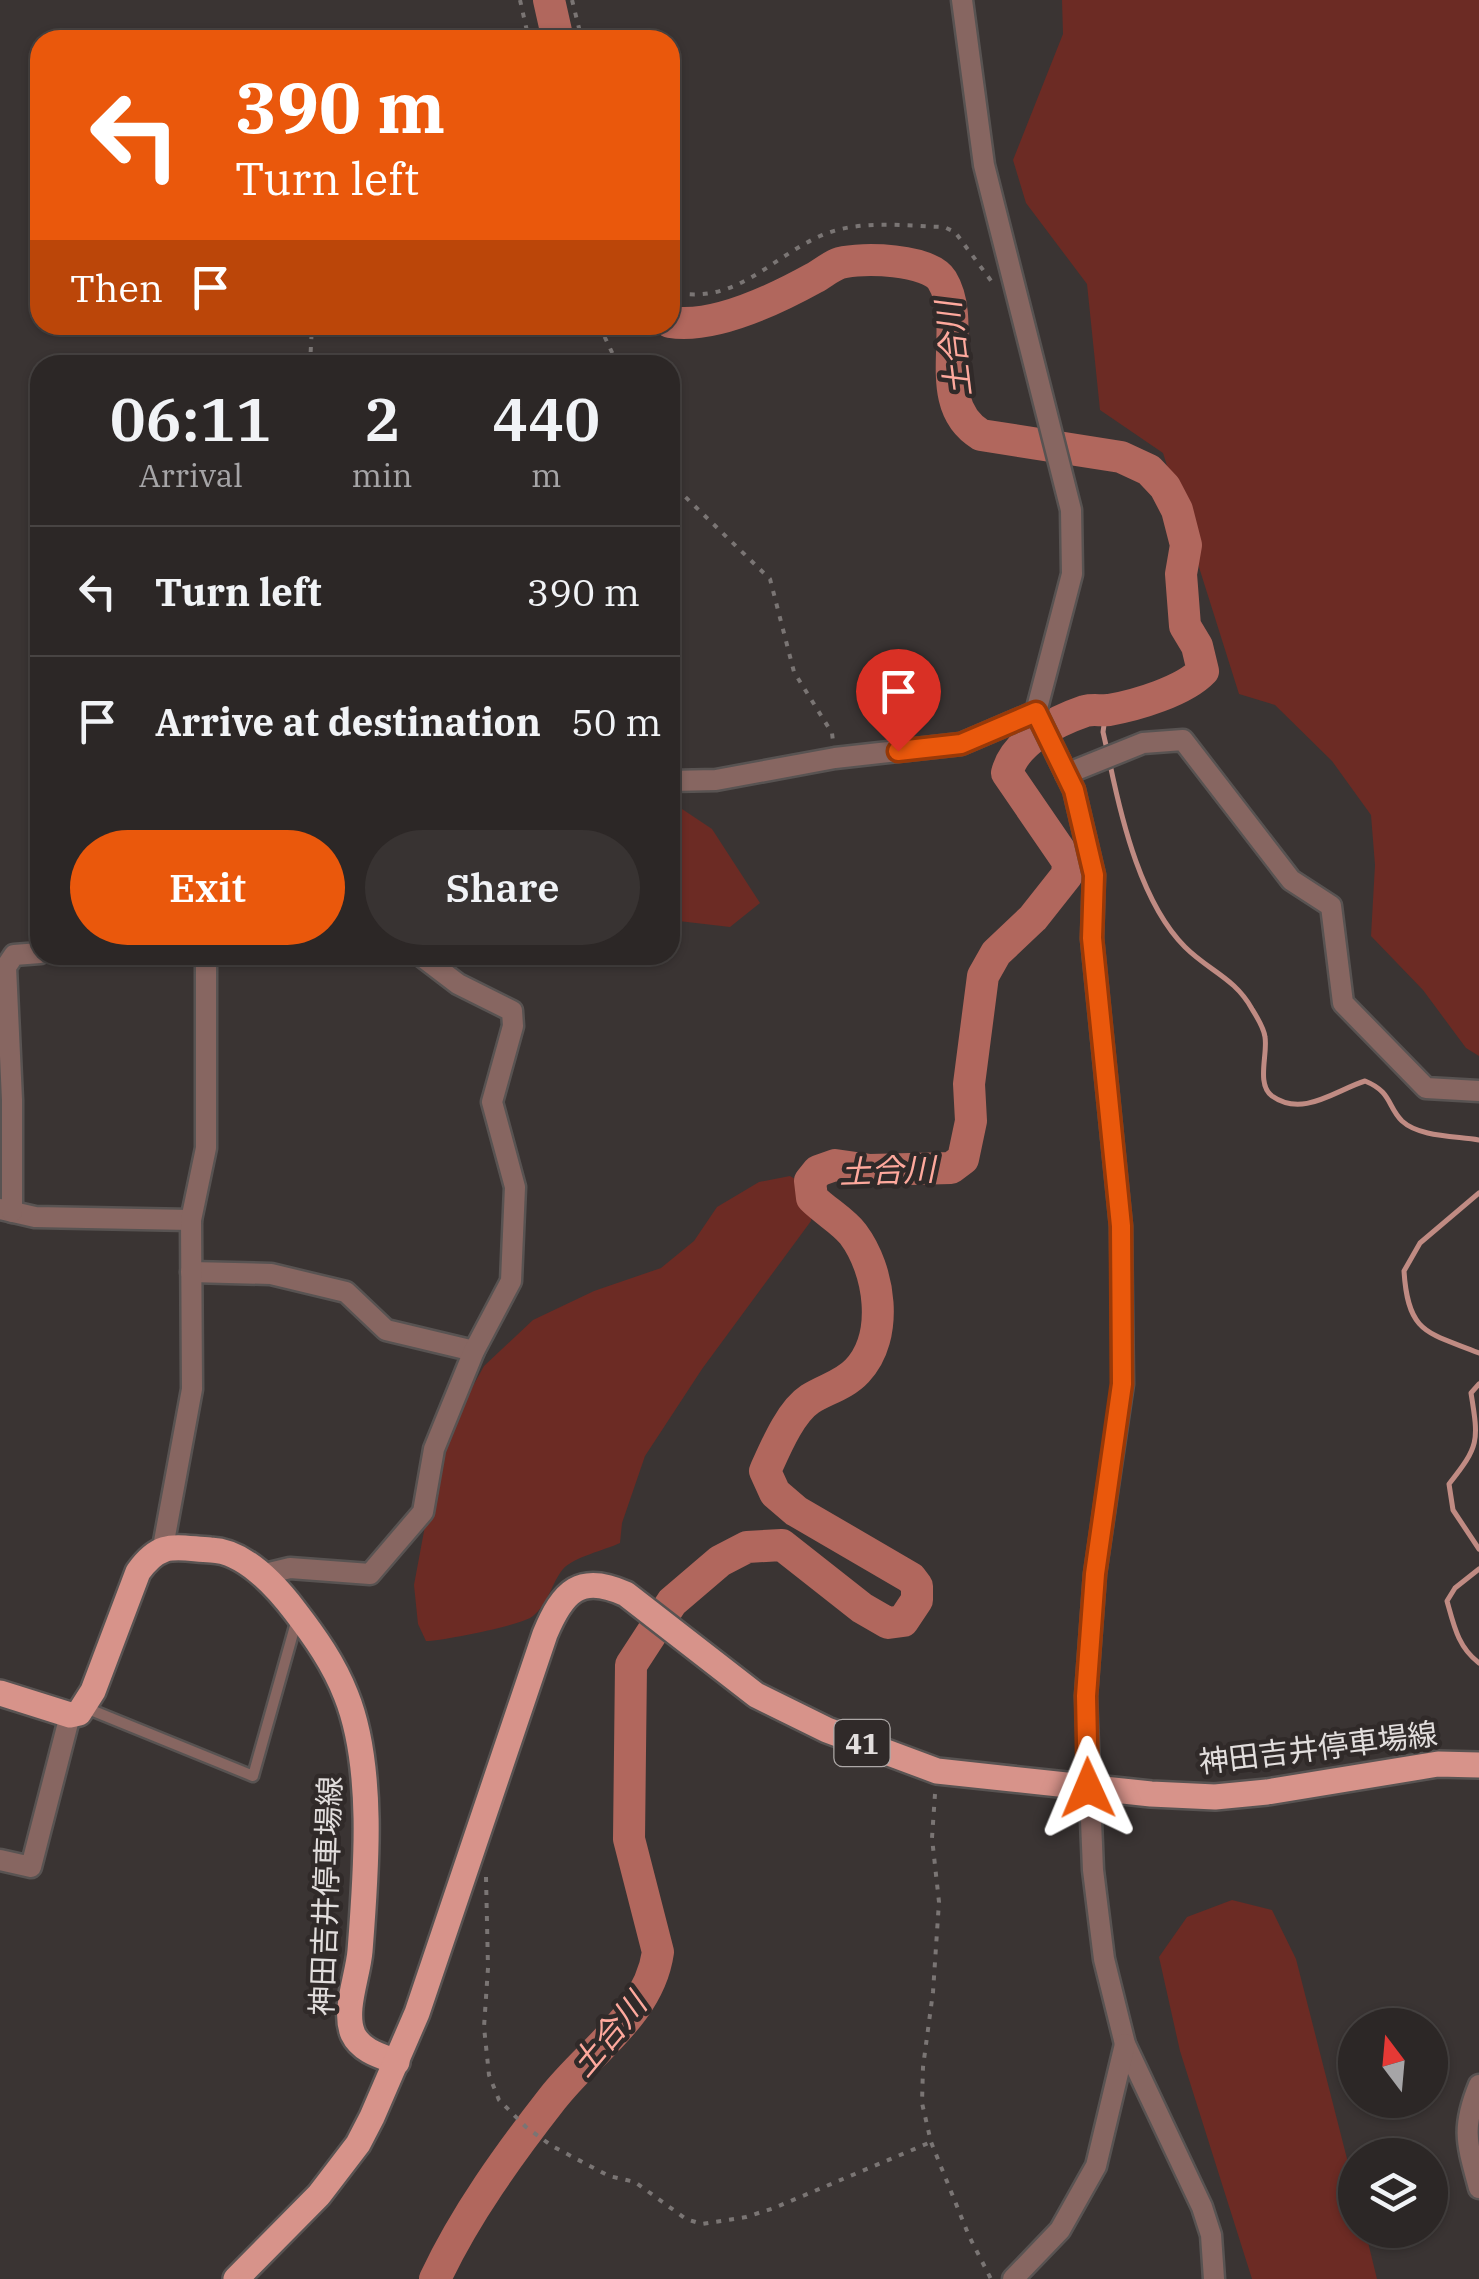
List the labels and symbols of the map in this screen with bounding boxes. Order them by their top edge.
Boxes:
water label: 土合川 [926,296,980,399]
pin [856,649,941,752]
water label: 土合川 [838,1147,939,1193]
street label: 神田吉井停車場線 [1197,1713,1439,1781]
road number: 41 [834,1720,890,1766]
position arrow [1036,1736,1140,1840]
street label: 神田吉井停車場線 [301,1775,349,2017]
water label: 土合川 [561,1981,657,2084]
north arrow [1338,2008,1448,2118]

